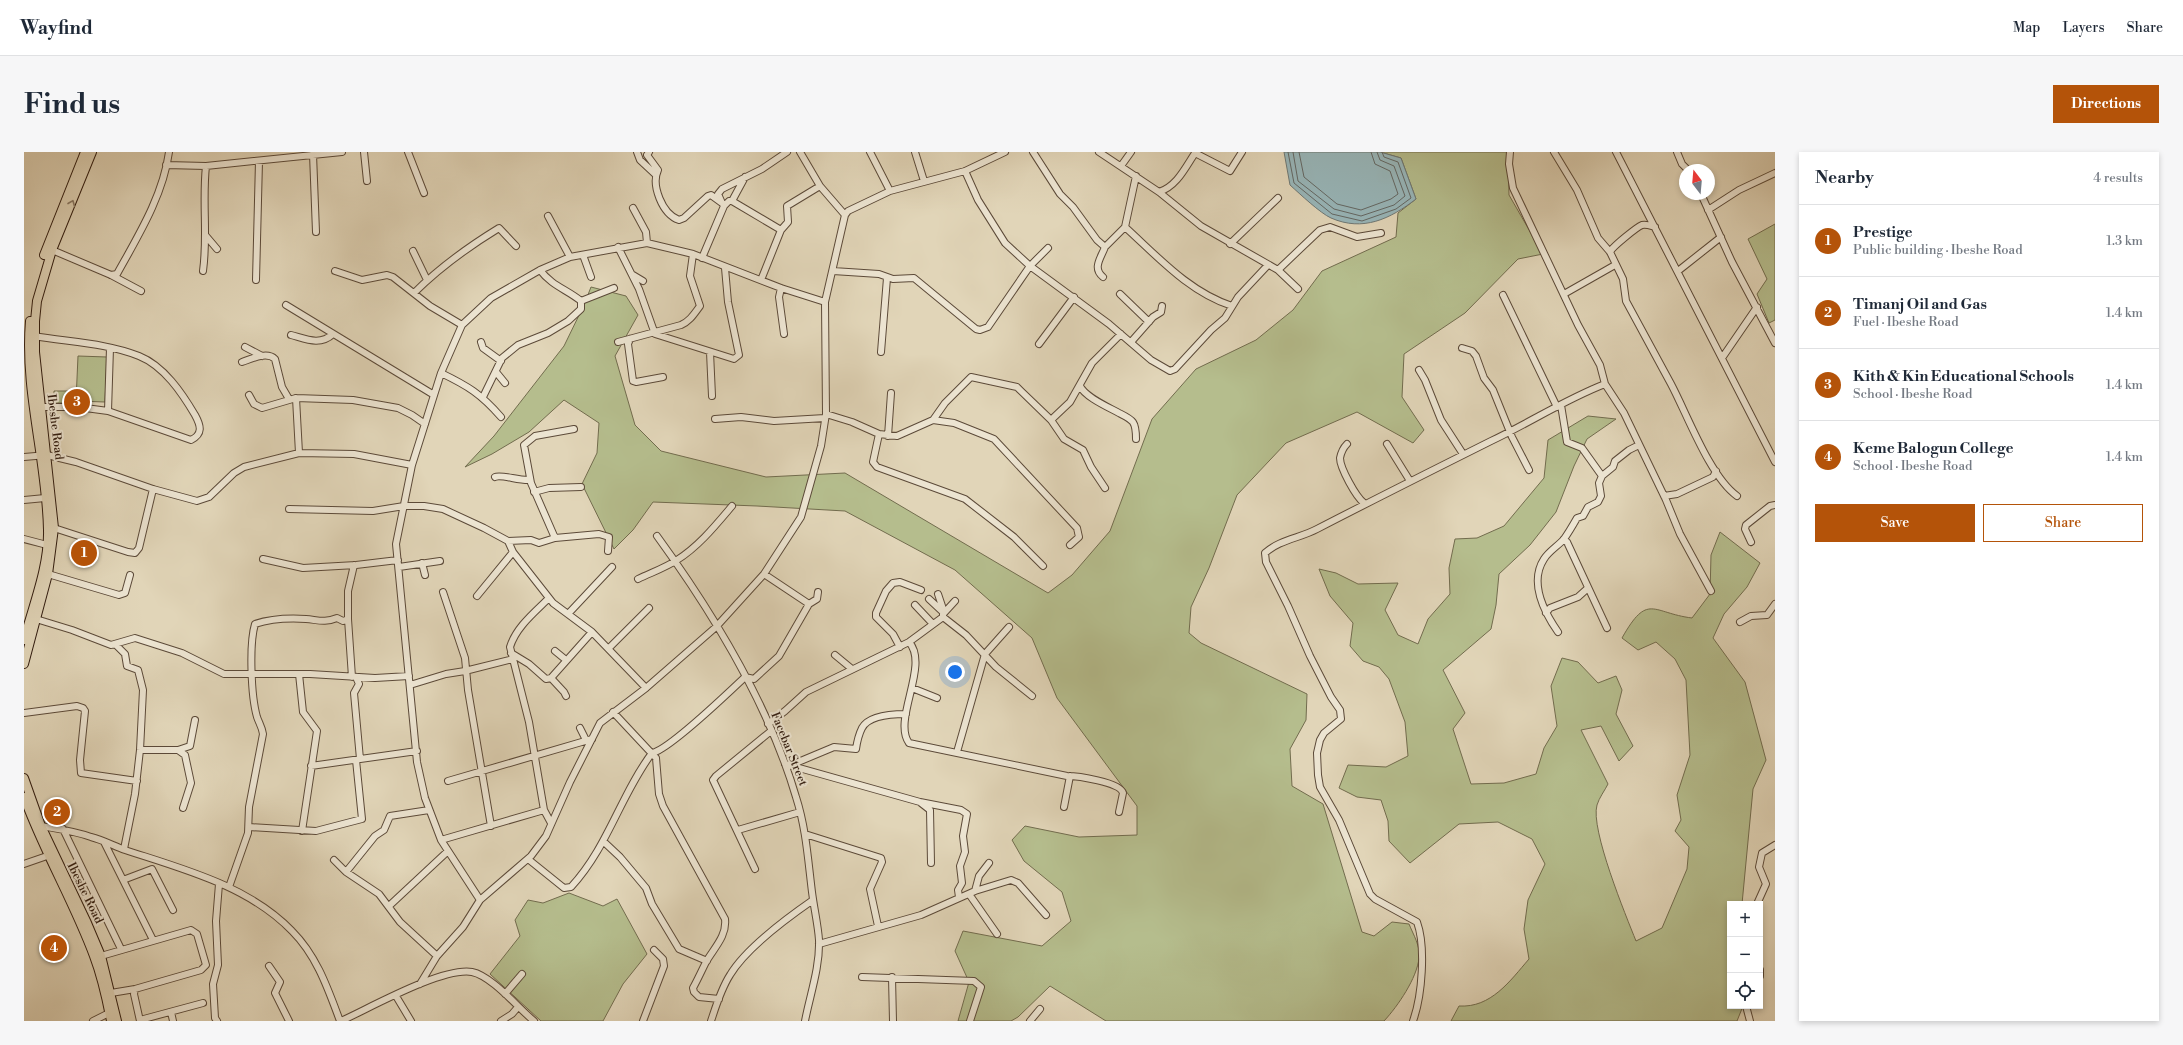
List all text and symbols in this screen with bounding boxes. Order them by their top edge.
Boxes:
text: Wayfind [20,16,93,40]
text: Map [2013,19,2040,37]
text: Layers [2062,19,2105,37]
text: Share [2127,19,2163,37]
button: Directions [2053,85,2159,123]
text: Find us [24,87,120,122]
north arrow [1679,164,1715,200]
text: Nearby [1815,167,1874,189]
text: 4 results [2093,170,2143,186]
one-way arrow [67,199,75,206]
text: Prestige [1853,223,1913,242]
text: 1 [1825,233,1831,249]
text: 1.3 km [2106,233,2143,249]
text: Public building · Ibeshe Road [1853,242,2023,258]
text: Timanj Oil and Gas [1853,295,1987,314]
text: 2 [1824,305,1832,321]
text: 1.4 km [2106,305,2143,321]
text: Fuel · Ibeshe Road [1853,314,1959,330]
text: Kith & Kin Educational Schools [1853,367,2074,386]
text: 3 [1824,377,1832,393]
text: 1.4 km [2106,377,2143,393]
text: School · Ibeshe Road [1853,386,1972,402]
pin: 3 [64,387,90,417]
street label: Ibeshe Road [44,393,67,461]
text: Keme Balogun College [1853,439,2013,458]
text: 4 [1824,449,1832,465]
text: 1.4 km [2106,449,2143,465]
text: School · Ibeshe Road [1853,458,1972,474]
button: Save [1815,504,1975,542]
button: Share [1983,504,2143,542]
pin: 1 [71,538,97,568]
your location [945,662,965,682]
street label: Facebar Street [767,710,811,789]
pin: 2 [44,797,70,827]
street label: Ibeshe Road [64,860,106,926]
map controls [1727,901,1763,1009]
button: + [1727,901,1763,937]
pin: 4 [41,933,67,963]
button: − [1727,937,1763,973]
button: locate [1727,973,1763,1009]

